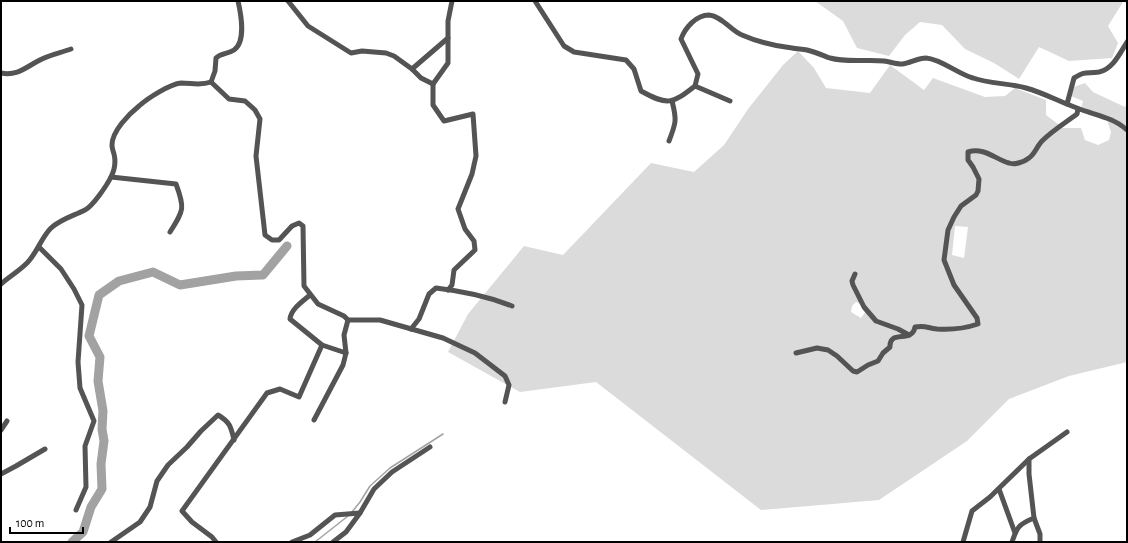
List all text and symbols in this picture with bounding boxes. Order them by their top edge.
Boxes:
scale bar [10,509,83,535]
text: 100 m [16,517,44,529]

